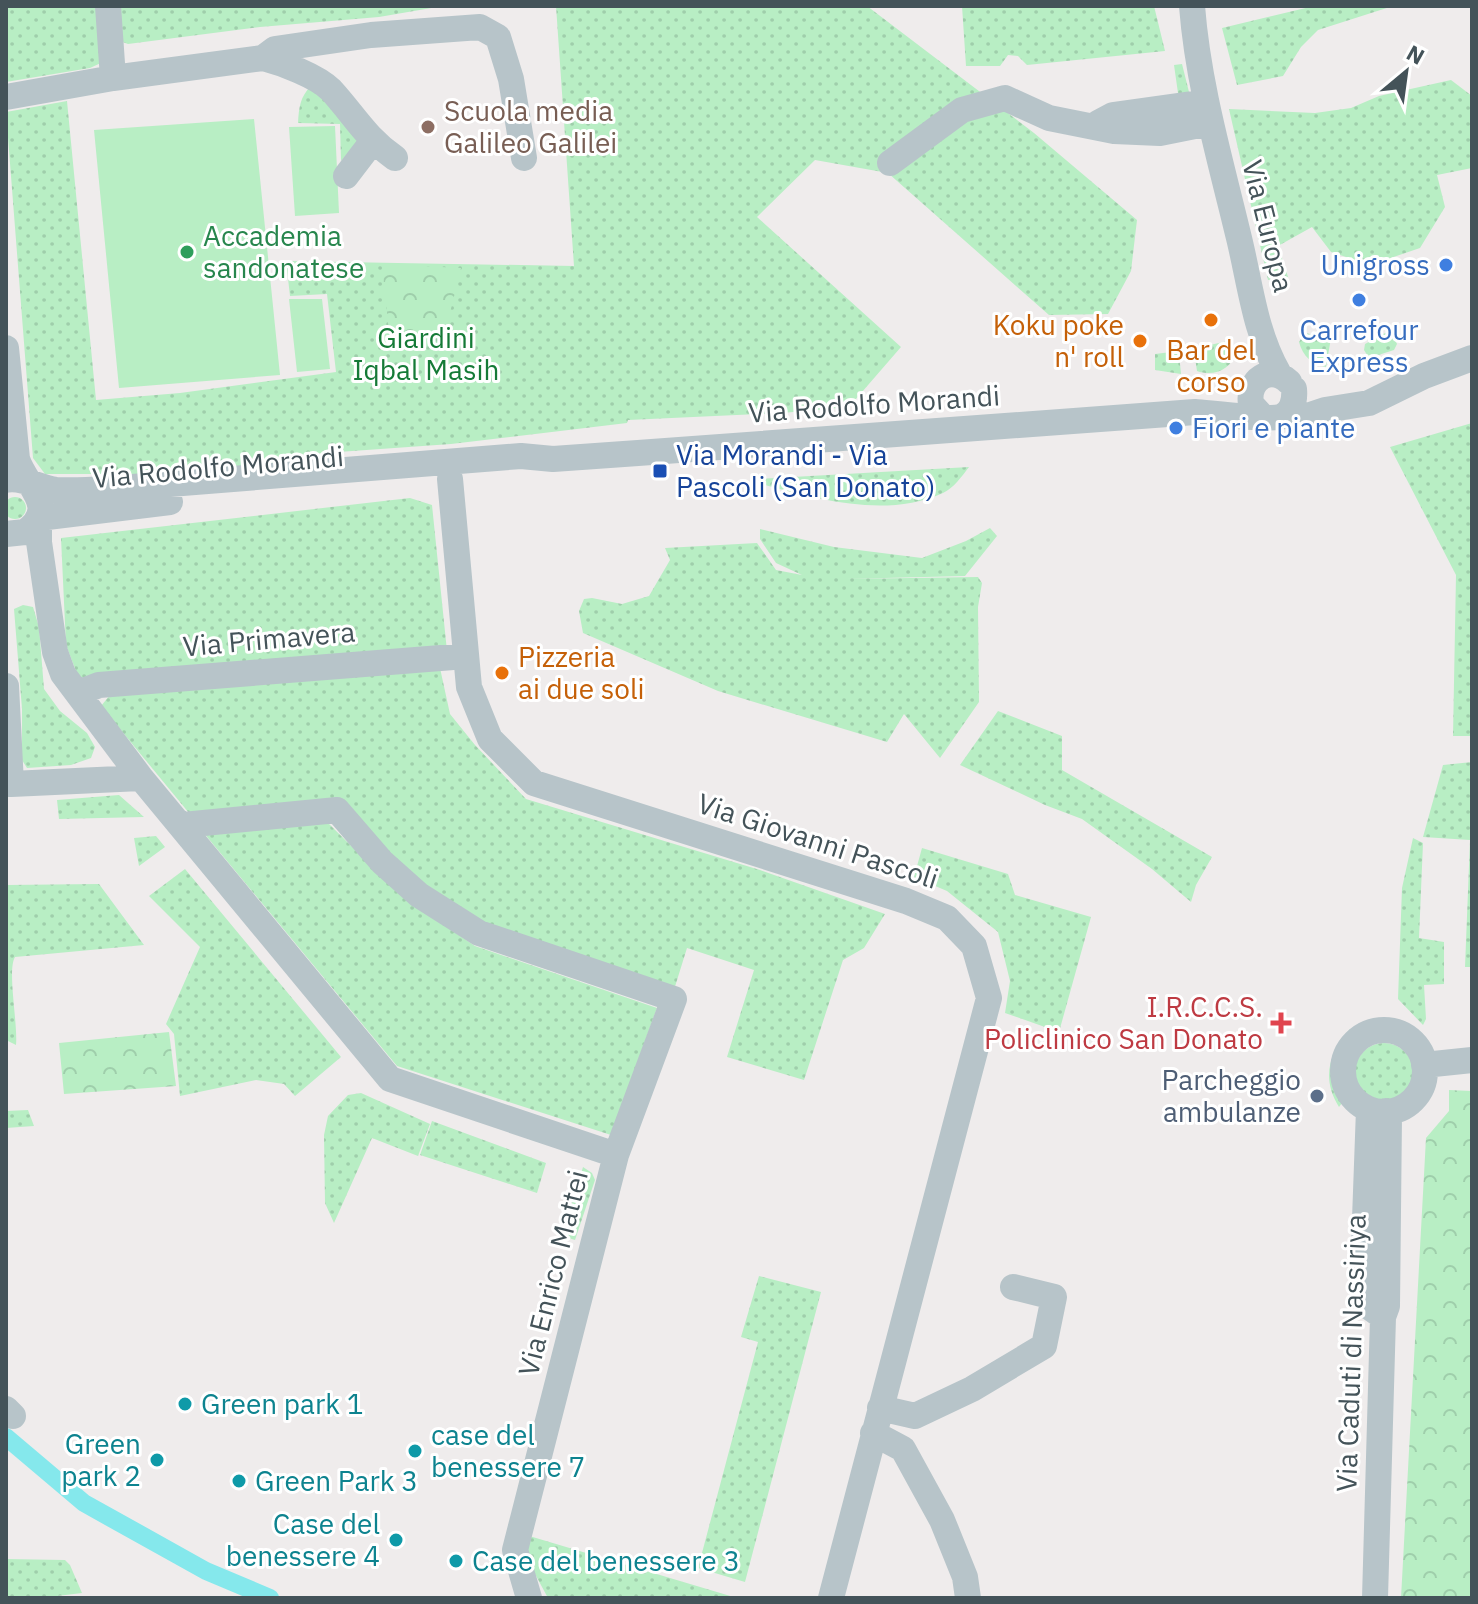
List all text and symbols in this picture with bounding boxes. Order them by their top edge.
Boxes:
north arrow [1366,32,1446,112]
text: N [1402,38,1430,71]
place label: Scuola media Galileo Galilei [444,92,617,161]
marker: Scuola media Galileo Galilei [419,118,437,136]
street label: Via Europa [1234,156,1303,296]
place label: Accademia sandonatese [203,217,364,286]
marker: Accademia sandonatese [178,243,196,261]
place label: Unigross [1320,246,1430,283]
marker: Unigross [1437,256,1455,274]
marker: Carrefour Express [1350,291,1368,309]
place label: Koku poke n' roll [993,306,1124,375]
marker: Bar del corso [1202,311,1220,329]
place label: Carrefour Express [1300,311,1418,380]
park label: Giardini Iqbal Masih [353,319,499,388]
place label: Bar del corso [1166,331,1256,400]
marker: Koku poke n' roll [1131,332,1149,350]
street label: Via Rodolfo Morandi [747,376,1001,431]
place label: Fiori e piante [1192,409,1355,446]
marker: Fiori e piante [1167,419,1185,437]
place label: Via Morandi - Via Pascoli (San Donato) [676,436,935,505]
street label: Via Rodolfo Morandi [91,437,345,496]
marker: Via Morandi - Via Pascoli (San Donato) [651,462,669,480]
street label: Via Primavera [181,613,357,664]
place label: Pizzeria ai due soli [518,638,645,707]
marker: Pizzeria ai due soli [493,664,511,682]
street label: Via Giovanni Pascoli [693,784,943,897]
place label: I.R.C.C.S. Policlinico San Donato [984,988,1263,1057]
marker: I.R.C.C.S. Policlinico San Donato [1270,1012,1292,1034]
place label: Parcheggio ambulanze [1162,1061,1301,1130]
marker: Parcheggio ambulanze [1308,1087,1326,1105]
street label: Via Enrico Mattei [509,1166,596,1380]
street label: Via Caduti di Nassiriya [1327,1213,1374,1493]
place label: Green park 1 [201,1385,364,1422]
marker: Green park 1 [176,1395,194,1413]
place label: case del benessere 7 [431,1416,585,1485]
place label: Green park 2 [61,1425,141,1494]
marker: case del benessere 7 [406,1442,424,1460]
marker: Green park 2 [148,1451,166,1469]
place label: Green Park 3 [255,1462,418,1499]
marker: Green Park 3 [230,1472,248,1490]
place label: Case del benessere 4 [226,1505,380,1574]
marker: Case del benessere 4 [387,1531,405,1549]
place label: Case del benessere 3 [472,1542,740,1579]
marker: Case del benessere 3 [447,1552,465,1570]

